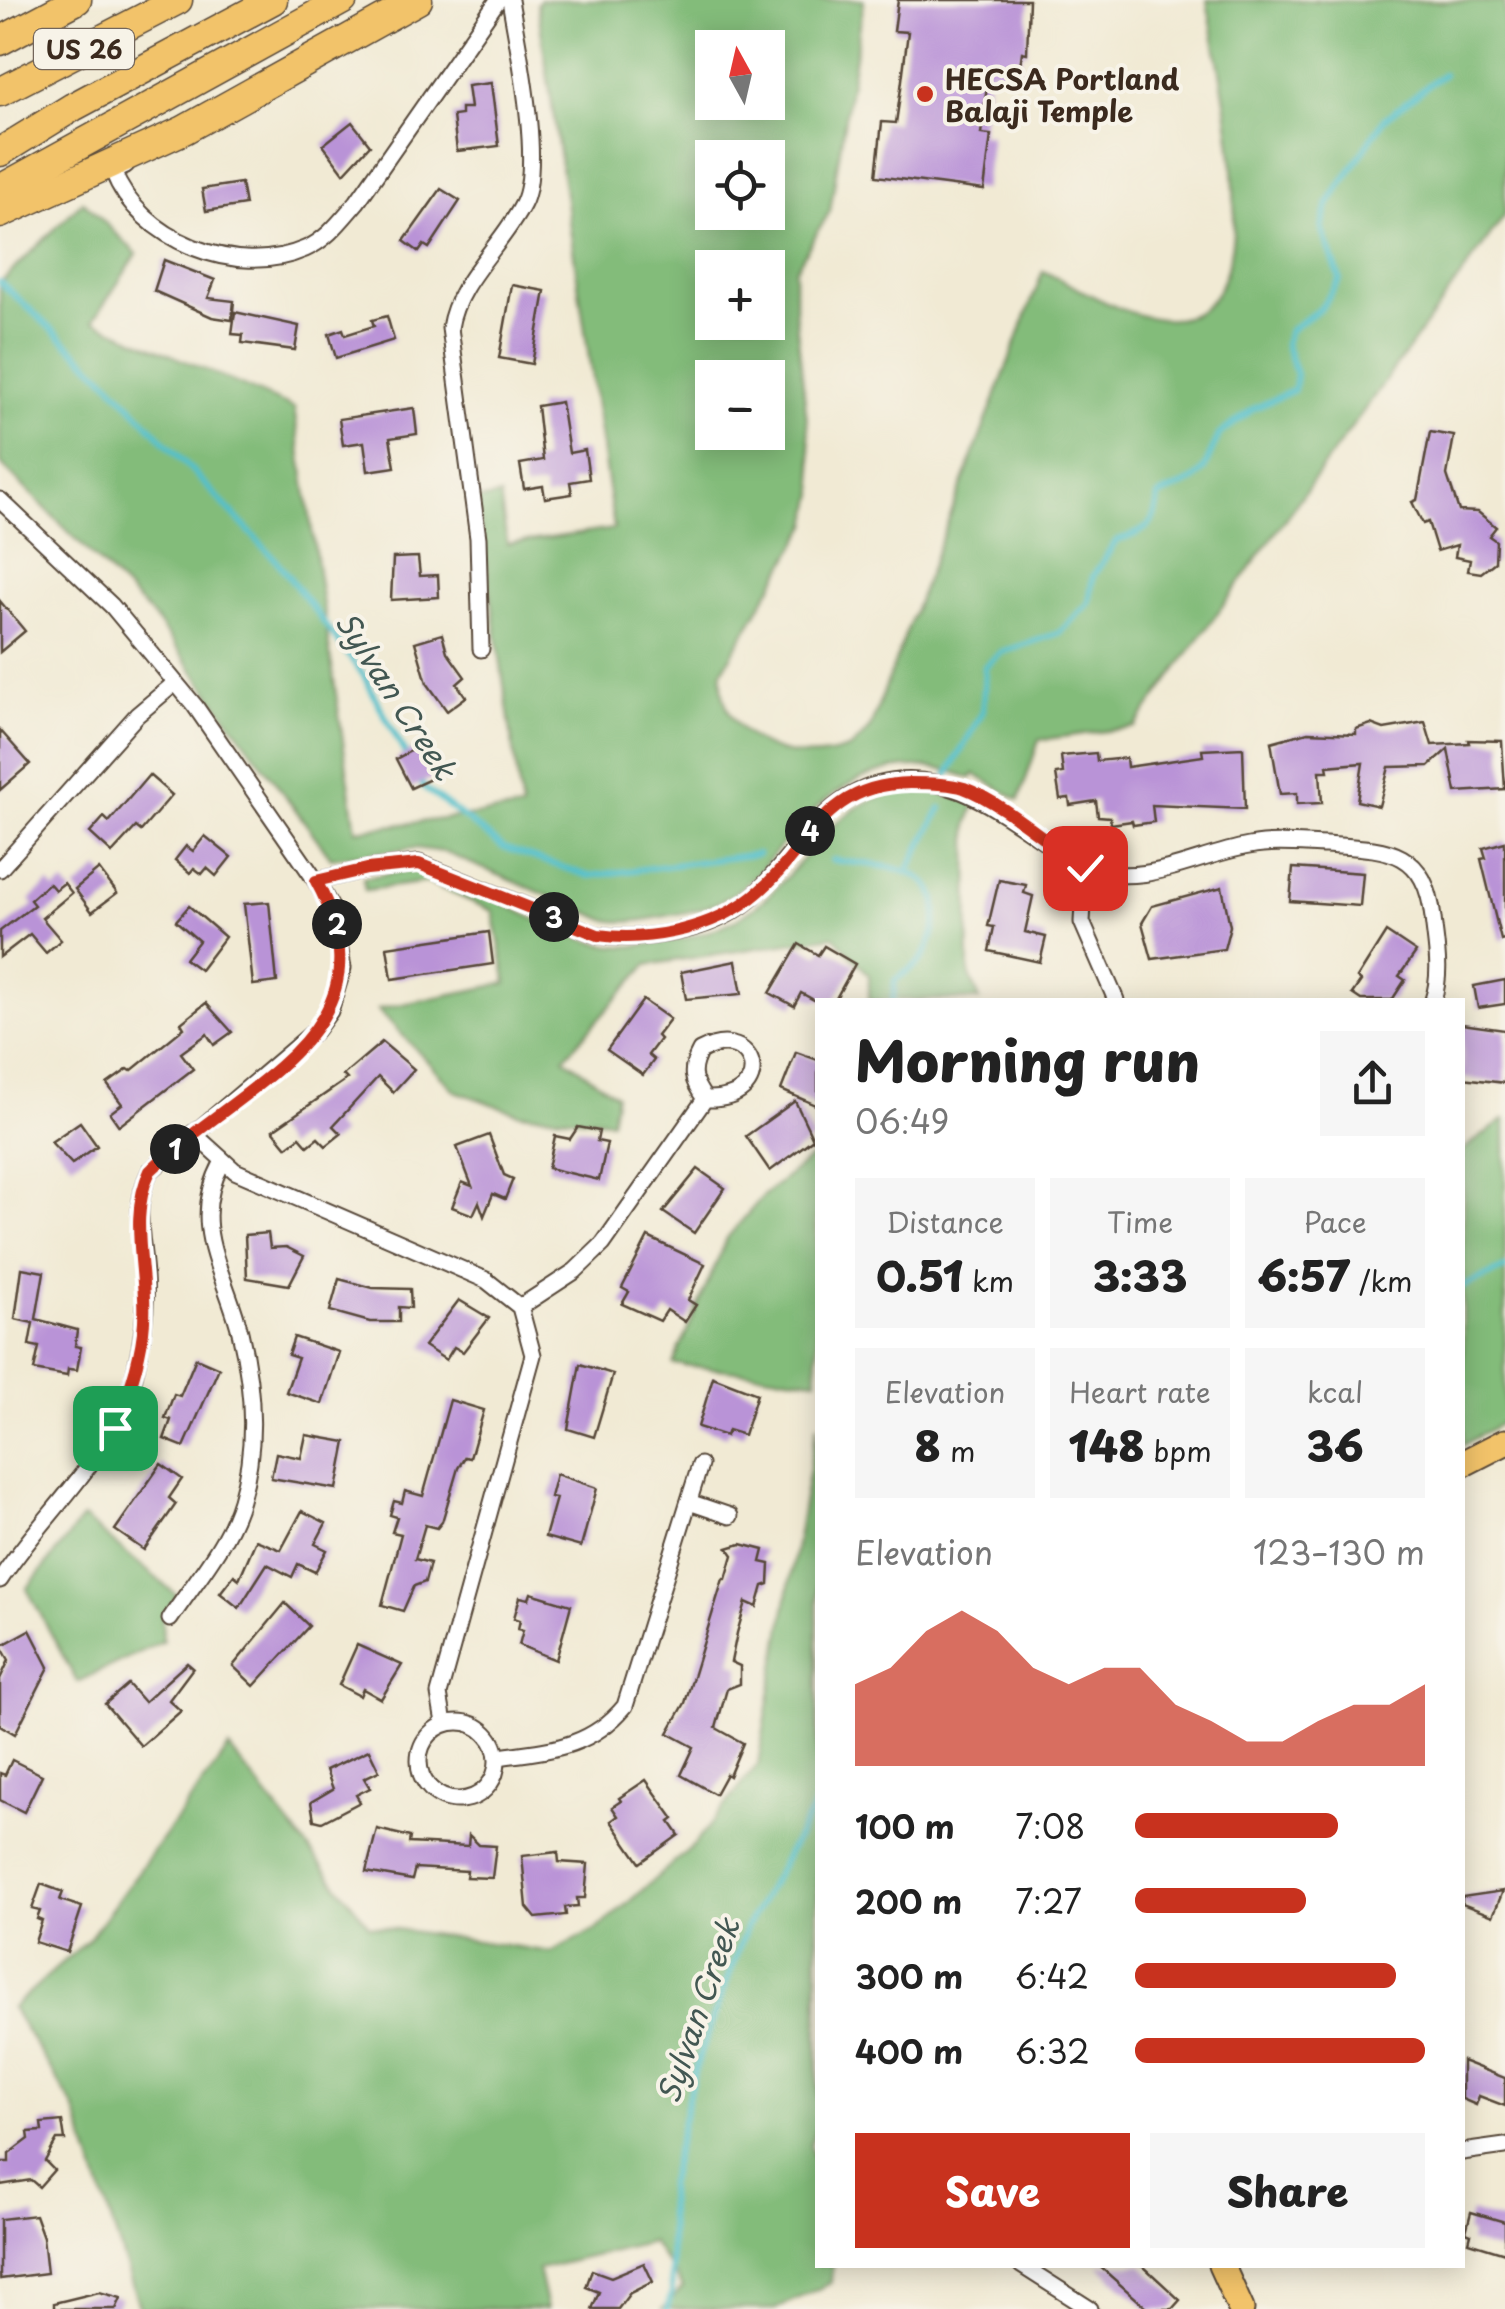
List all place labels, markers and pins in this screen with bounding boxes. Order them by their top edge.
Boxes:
place label: HECSA Portland Balaji Temple [945,57,1180,132]
marker: HECSA Portland Balaji Temple [914,83,936,105]
pin: 4 [785,806,835,856]
pin [1043,826,1128,911]
pin: 3 [529,892,579,942]
pin: 2 [312,899,362,949]
pin: 1 [150,1124,200,1174]
pin [73,1386,158,1471]

